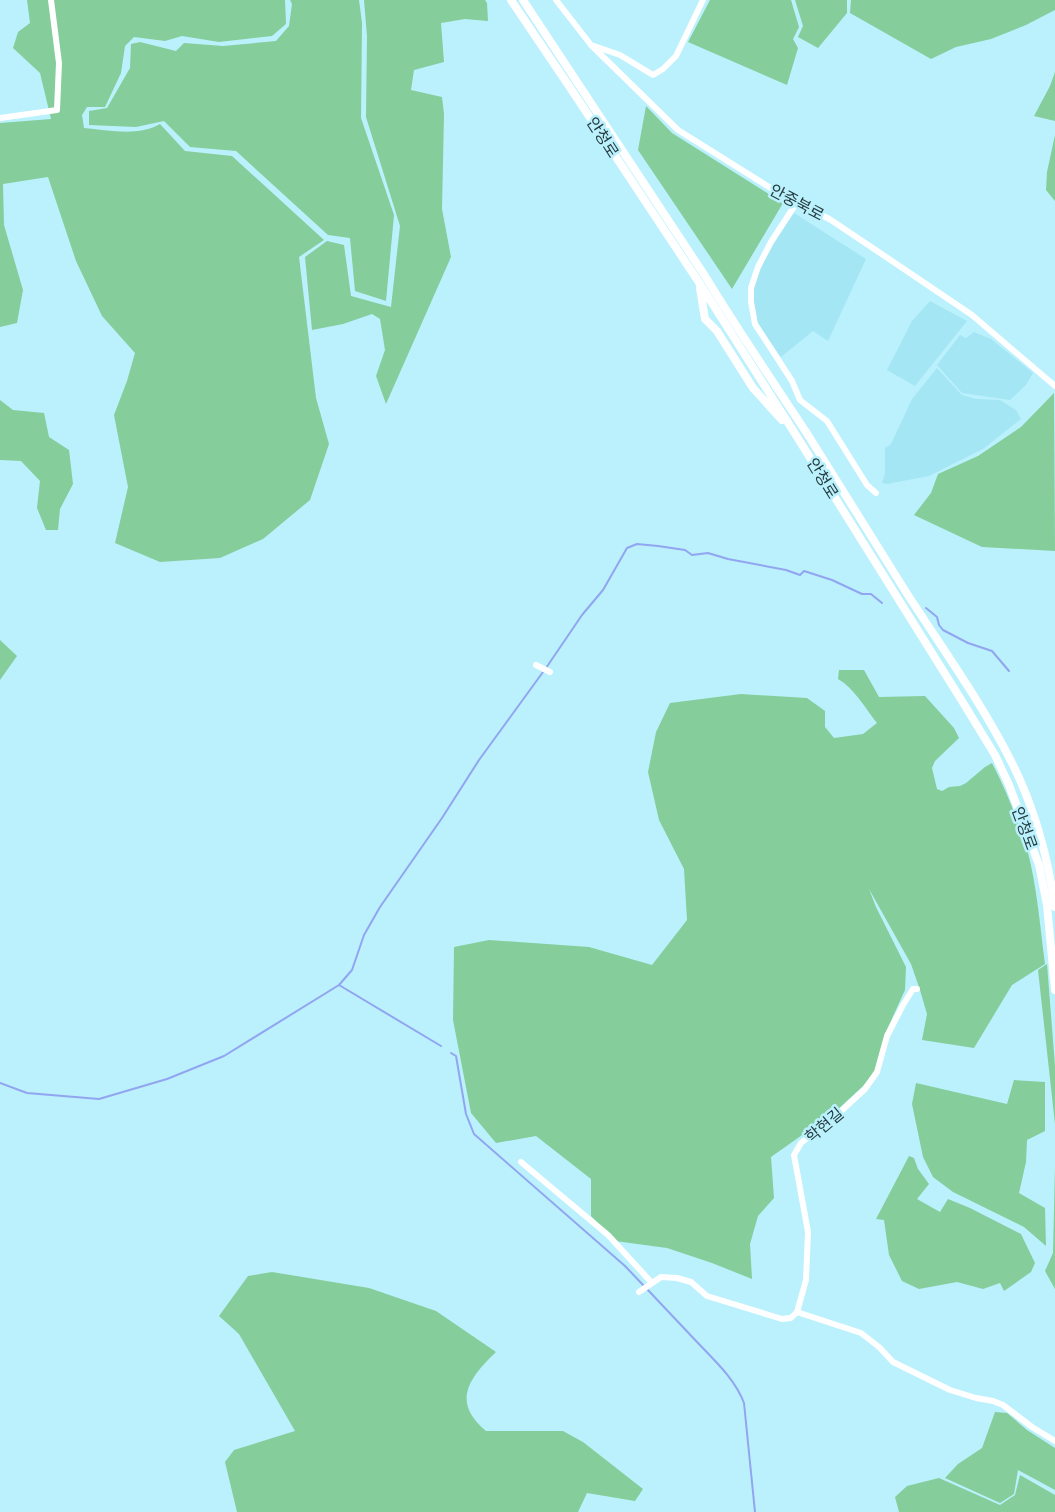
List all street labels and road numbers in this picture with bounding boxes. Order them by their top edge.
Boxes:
street label: 안청로 [583,114,623,161]
street label: 안중북로 [766,180,827,225]
street label: 안청로 [803,455,842,502]
street label: 안청로 [1008,804,1041,852]
street label: 학현길 [801,1104,847,1147]

